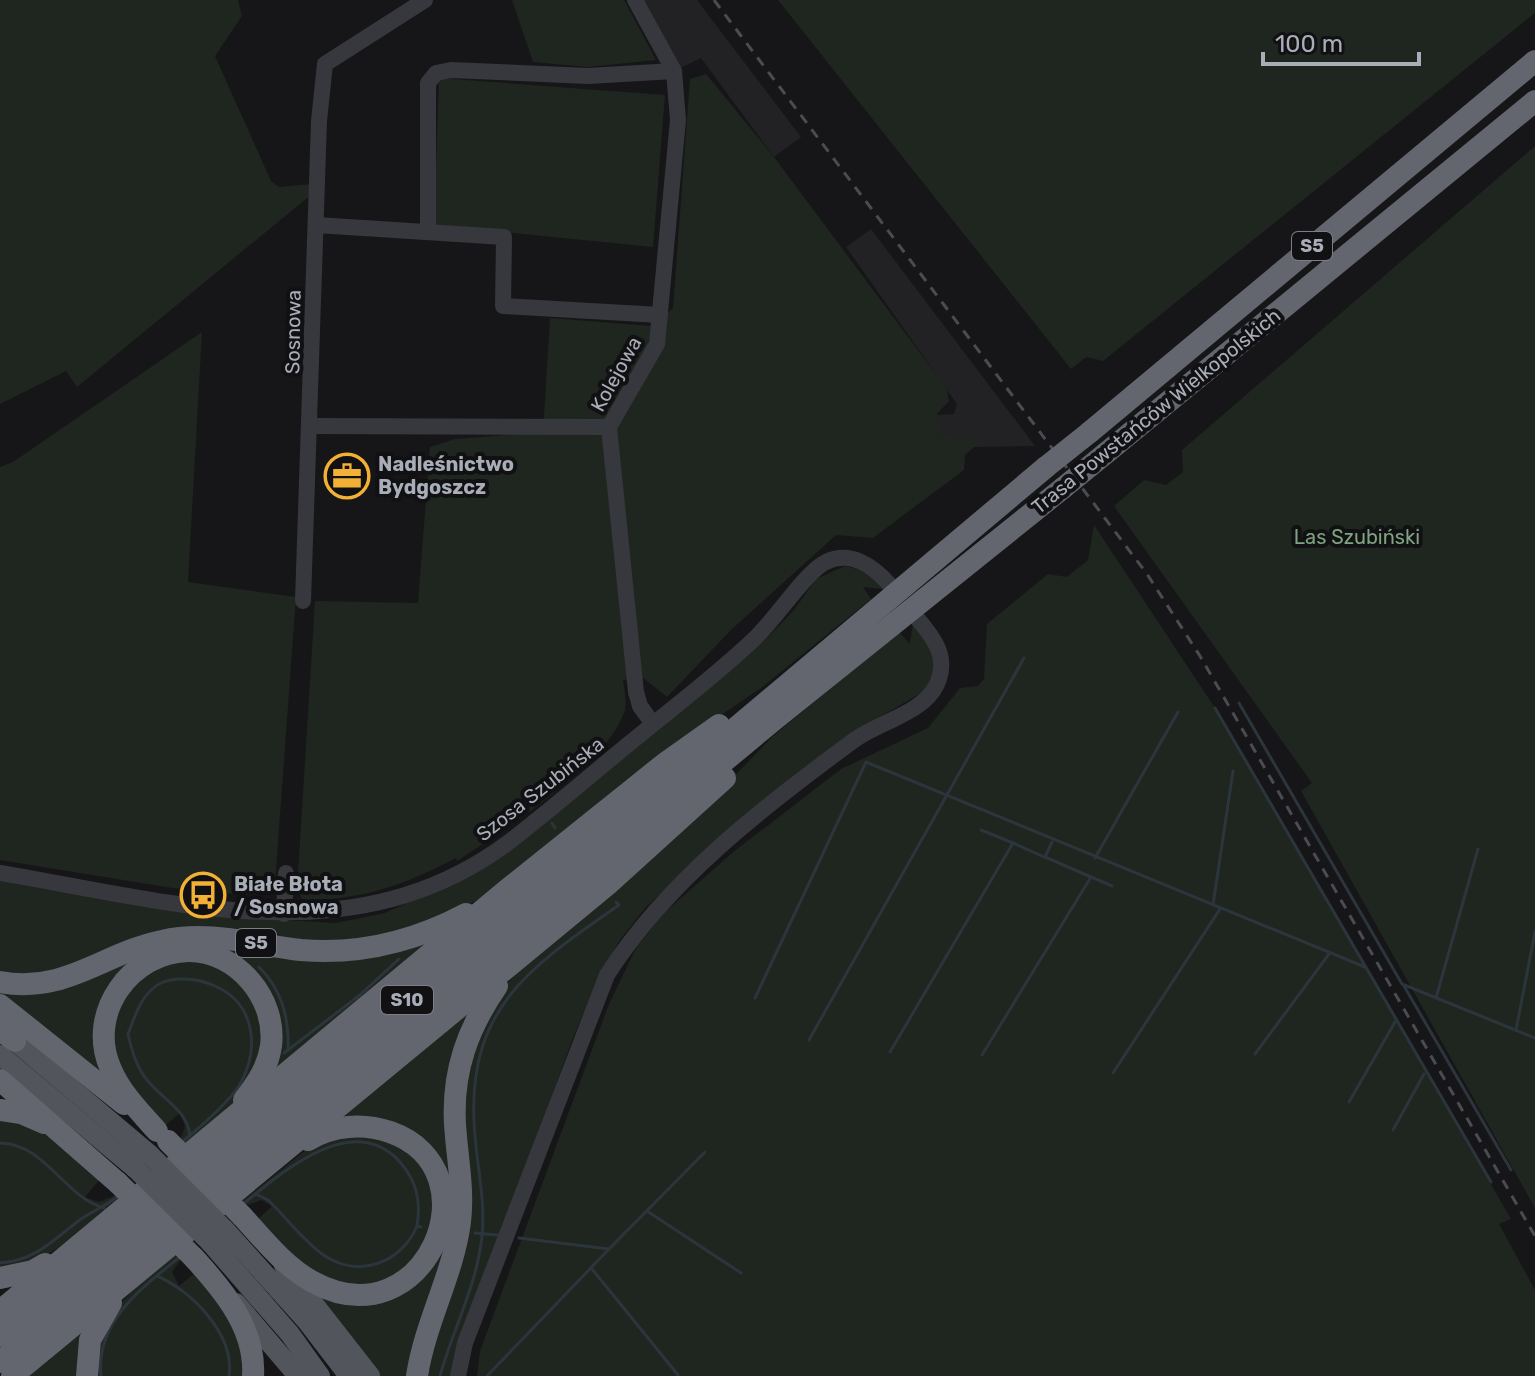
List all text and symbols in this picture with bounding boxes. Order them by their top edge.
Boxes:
scale bar [1263,16,1419,66]
text: 100 m [1275,30,1343,58]
road number: S5 [1292,232,1332,260]
street label: Sosnowa [280,290,306,374]
street label: Trasa Powstańców Wielkopolskich [1027,303,1285,519]
street label: Kolejowa [586,332,646,416]
office icon: Nadleśnictwo Bydgoszcz [323,452,371,500]
place label: Nadleśnictwo Bydgoszcz [378,452,514,499]
park label: Las Szubiński [1294,525,1420,549]
street label: Szosa Szubińska [472,732,608,846]
bus stop icon: Białe Błota / Sosnowa [179,871,227,919]
place label: Białe Błota / Sosnowa [234,872,343,919]
road number: S5 [236,929,276,957]
road number: S10 [381,986,433,1014]

